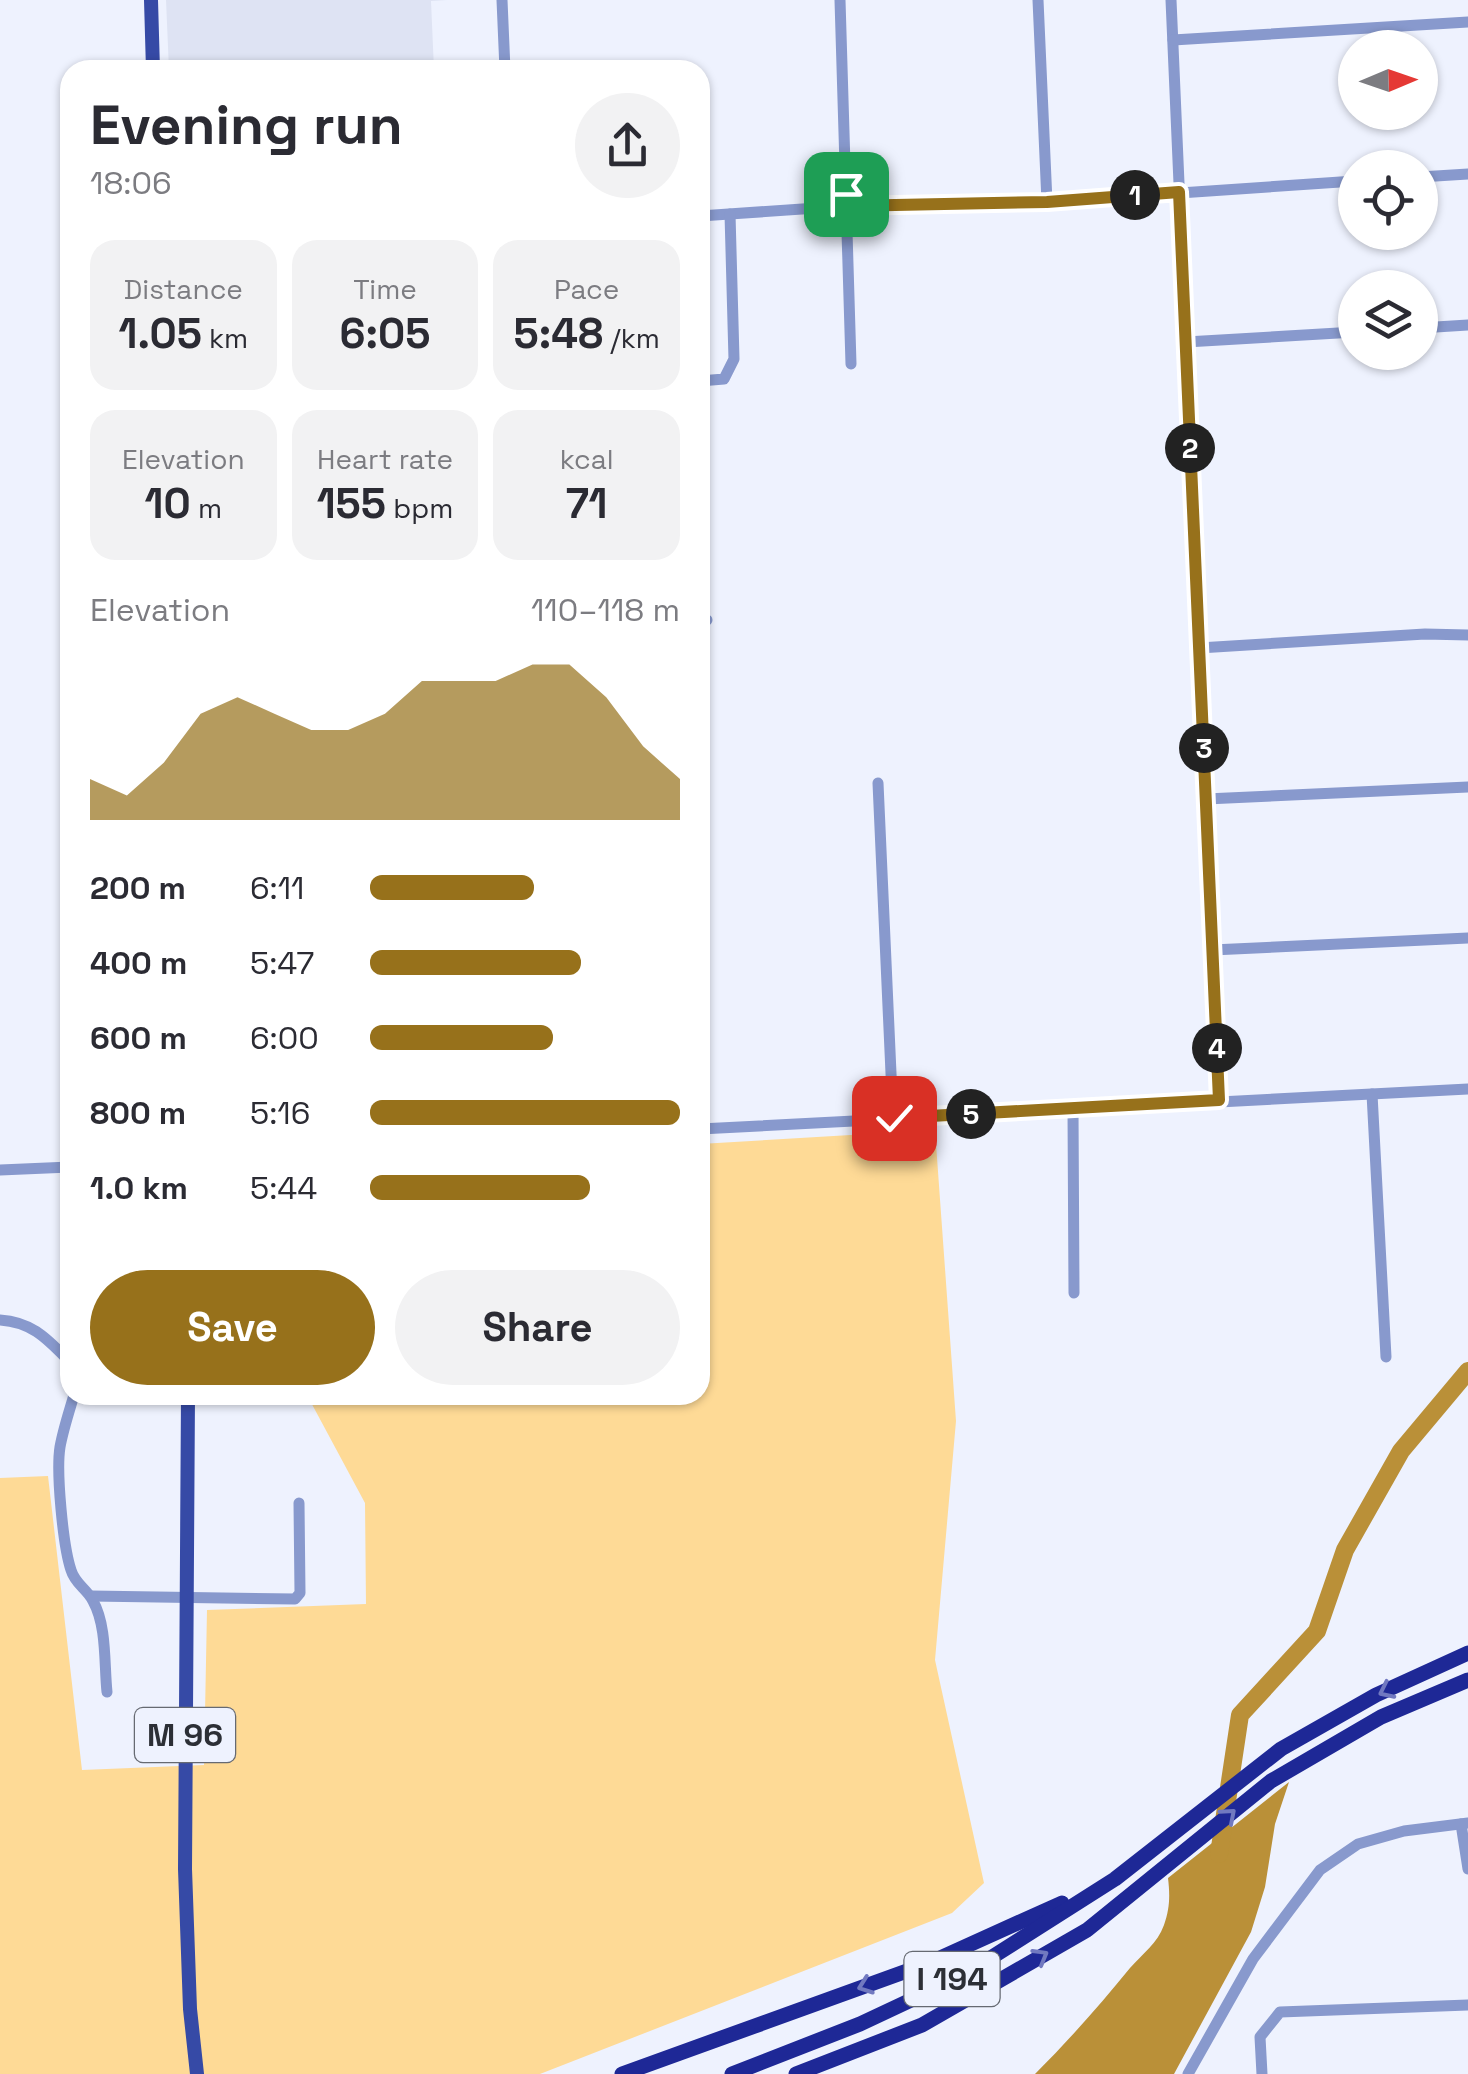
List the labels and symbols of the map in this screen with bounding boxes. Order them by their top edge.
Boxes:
north arrow [1338,30,1438,130]
pin [804,152,889,237]
pin: 1 [1110,170,1160,220]
pin: 2 [1165,423,1215,473]
pin: 3 [1179,723,1229,773]
pin: 4 [1192,1023,1242,1073]
pin [852,1076,937,1161]
pin: 5 [946,1089,996,1139]
one-way arrow [1378,1679,1396,1698]
road number: M 96 [135,1708,235,1762]
one-way arrow [1217,1809,1236,1827]
one-way arrow [1030,1949,1048,1968]
road number: I 194 [904,1952,1000,2006]
one-way arrow [857,1974,874,1995]

